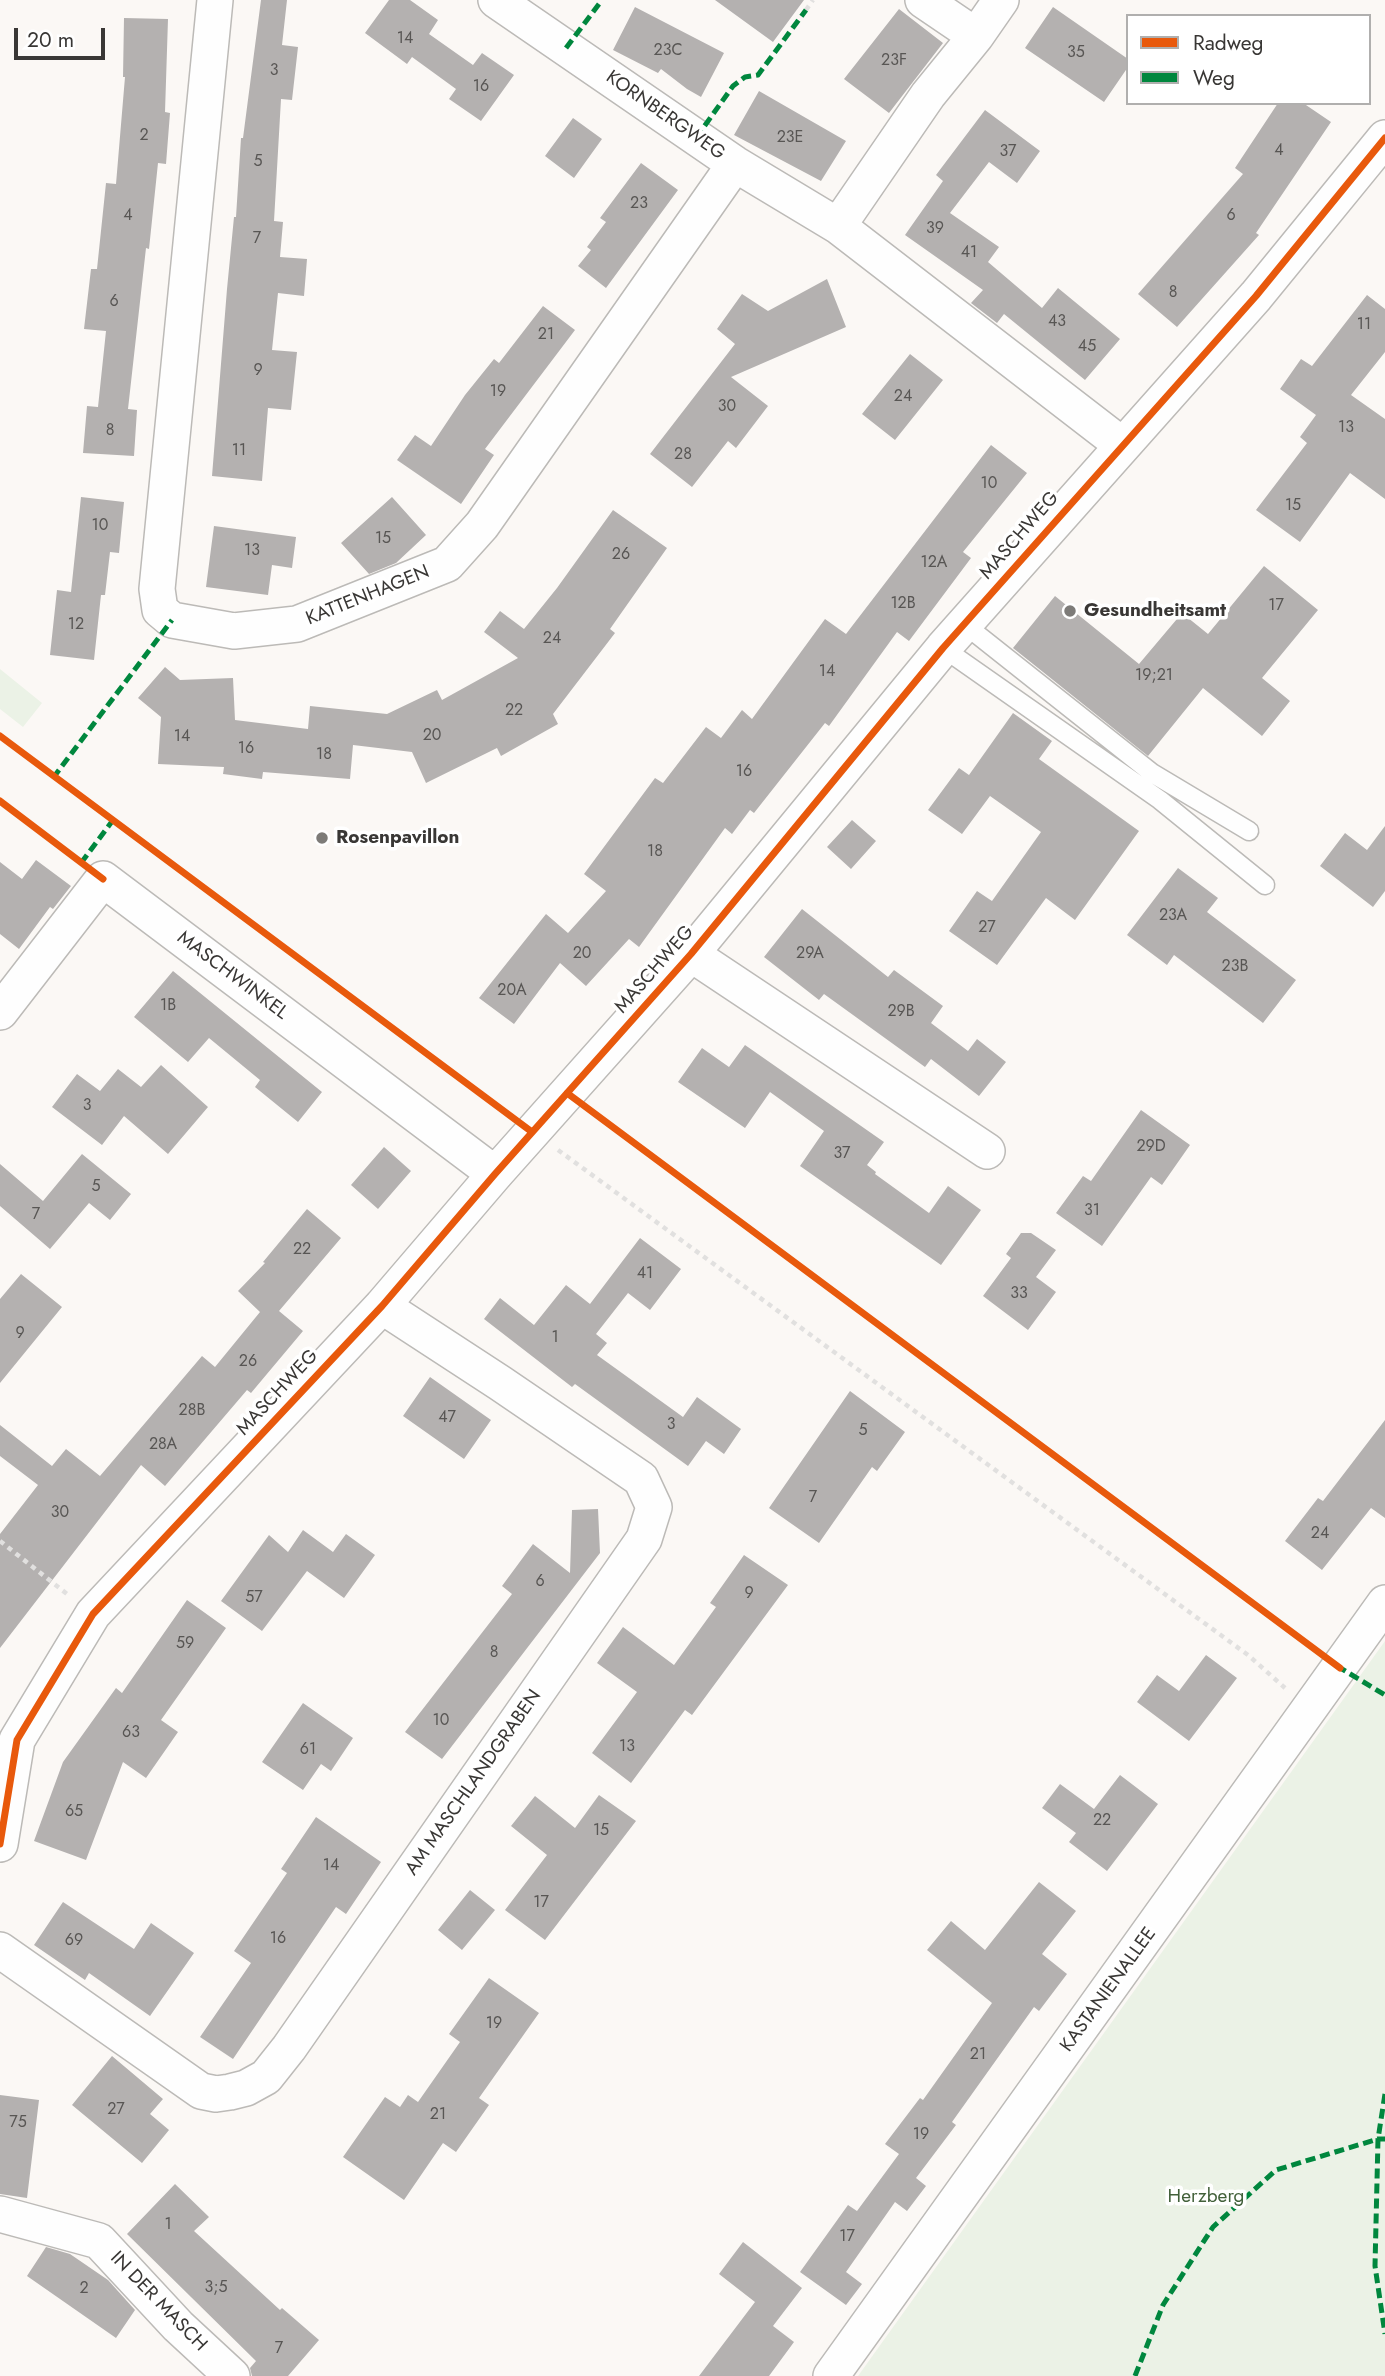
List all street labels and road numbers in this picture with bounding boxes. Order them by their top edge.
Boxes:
street label: KORNBERGWEG [601,67,729,165]
street label: MASCHWEG [976,487,1064,585]
street label: KATTENHAGEN [303,561,433,631]
street label: MASCHWEG [611,921,699,1019]
street label: MASCHWINKEL [172,927,292,1025]
street label: MASCHWEG [233,1345,323,1441]
street label: AM MASCHLANDGRABEN [401,1686,547,1880]
street label: KASTANIENALLEE [1056,1923,1162,2057]
street label: IN DER MASCH [105,2247,211,2357]

